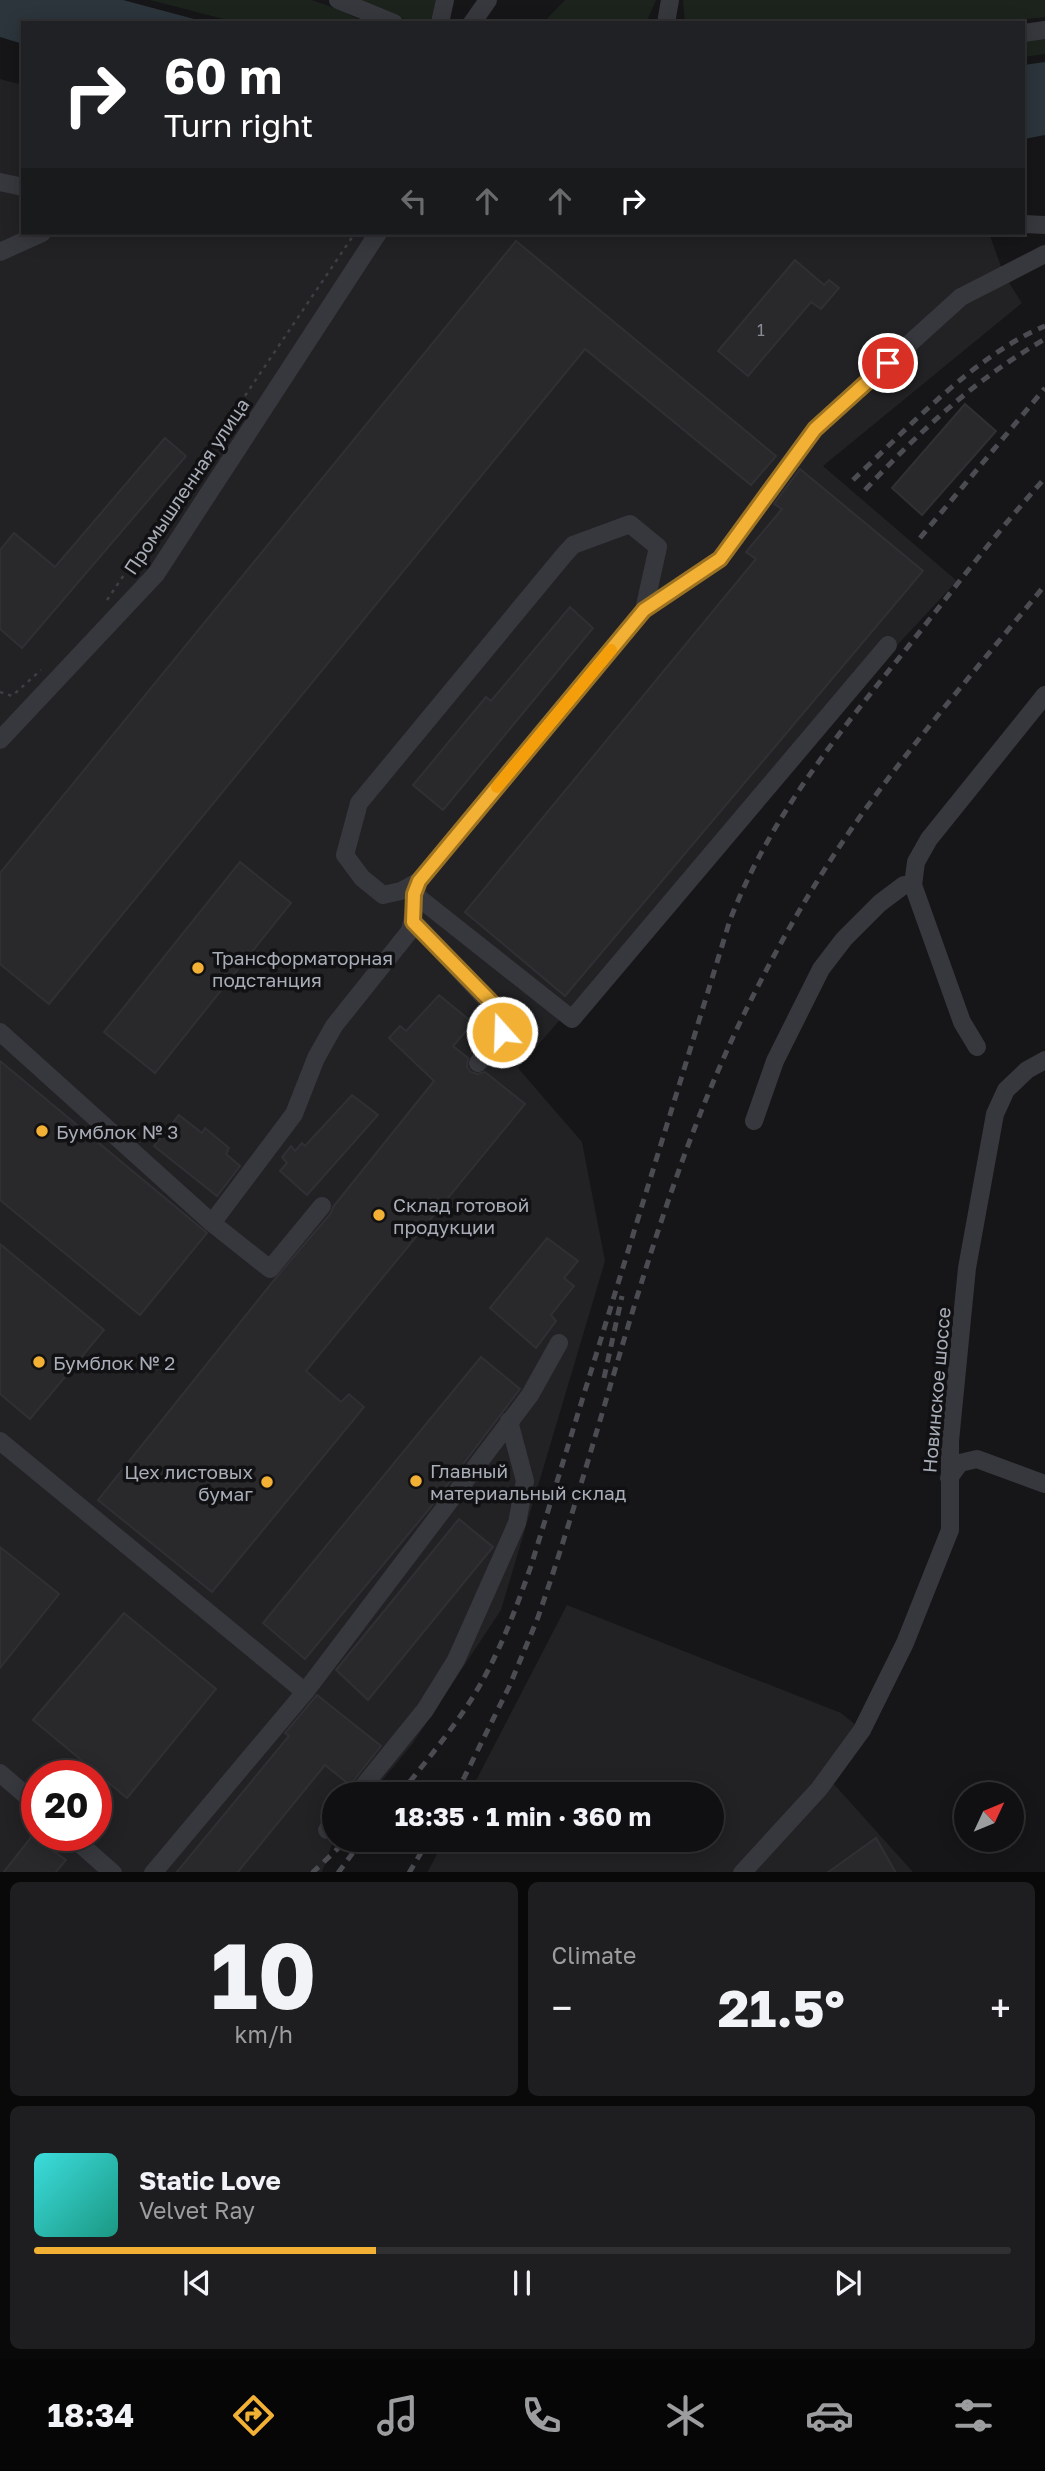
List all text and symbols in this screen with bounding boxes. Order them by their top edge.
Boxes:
text: 60 m [164,46,282,105]
icon: right [49,49,140,140]
text: Turn right [164,106,313,144]
icon: left [395,182,433,220]
icon: ahead [468,182,506,220]
icon: ahead [541,182,579,220]
icon: right [614,182,652,220]
house number: 1 [757,320,765,340]
pin [858,333,918,393]
icon: arrive [869,344,907,382]
street label: Промышленная улица [118,394,254,578]
place label: Трансформаторная подстанция [212,946,393,991]
marker: Трансформаторная подстанция [190,960,206,976]
position arrow [465,995,539,1069]
place label: Бумблок № 3 [56,1120,178,1143]
marker: Бумблок № 3 [34,1123,50,1139]
place label: Склад готовой продукции [393,1193,529,1238]
marker: Склад готовой продукции [371,1207,387,1223]
street label: Новинское шоссе [917,1306,955,1474]
place label: Бумблок № 2 [53,1351,175,1374]
marker: Бумблок № 2 [31,1354,47,1370]
place label: Главный материальный склад [430,1459,627,1504]
place label: Цех листовых бумаг [124,1460,253,1505]
marker: Главный материальный склад [408,1473,424,1489]
marker: Цех листовых бумаг [259,1474,275,1490]
speed limit sign: 20 [21,1760,112,1851]
north arrow [954,1782,1024,1852]
map controls [954,1782,1024,1852]
text: 18:35 · 1 min · 360 m [395,1801,651,1832]
text: 10 [211,1920,317,2029]
text: Climate [552,1941,636,1969]
text: 21.5° [718,1976,845,2038]
text: − [552,1985,572,2030]
text: + [990,1985,1011,2030]
text: km/h [234,2020,293,2048]
text: Static Love [139,2165,281,2196]
text: Velvet Ray [139,2196,255,2224]
icon: previous [178,2264,216,2302]
icon: pause [503,2264,541,2302]
icon: next [829,2264,867,2302]
icon: directions [229,2391,278,2440]
icon: music [373,2391,422,2440]
icon: phone [517,2391,566,2440]
icon: climate [661,2391,710,2440]
icon: car [805,2391,854,2440]
icon: filters [949,2391,998,2440]
text: 18:34 [47,2396,134,2434]

